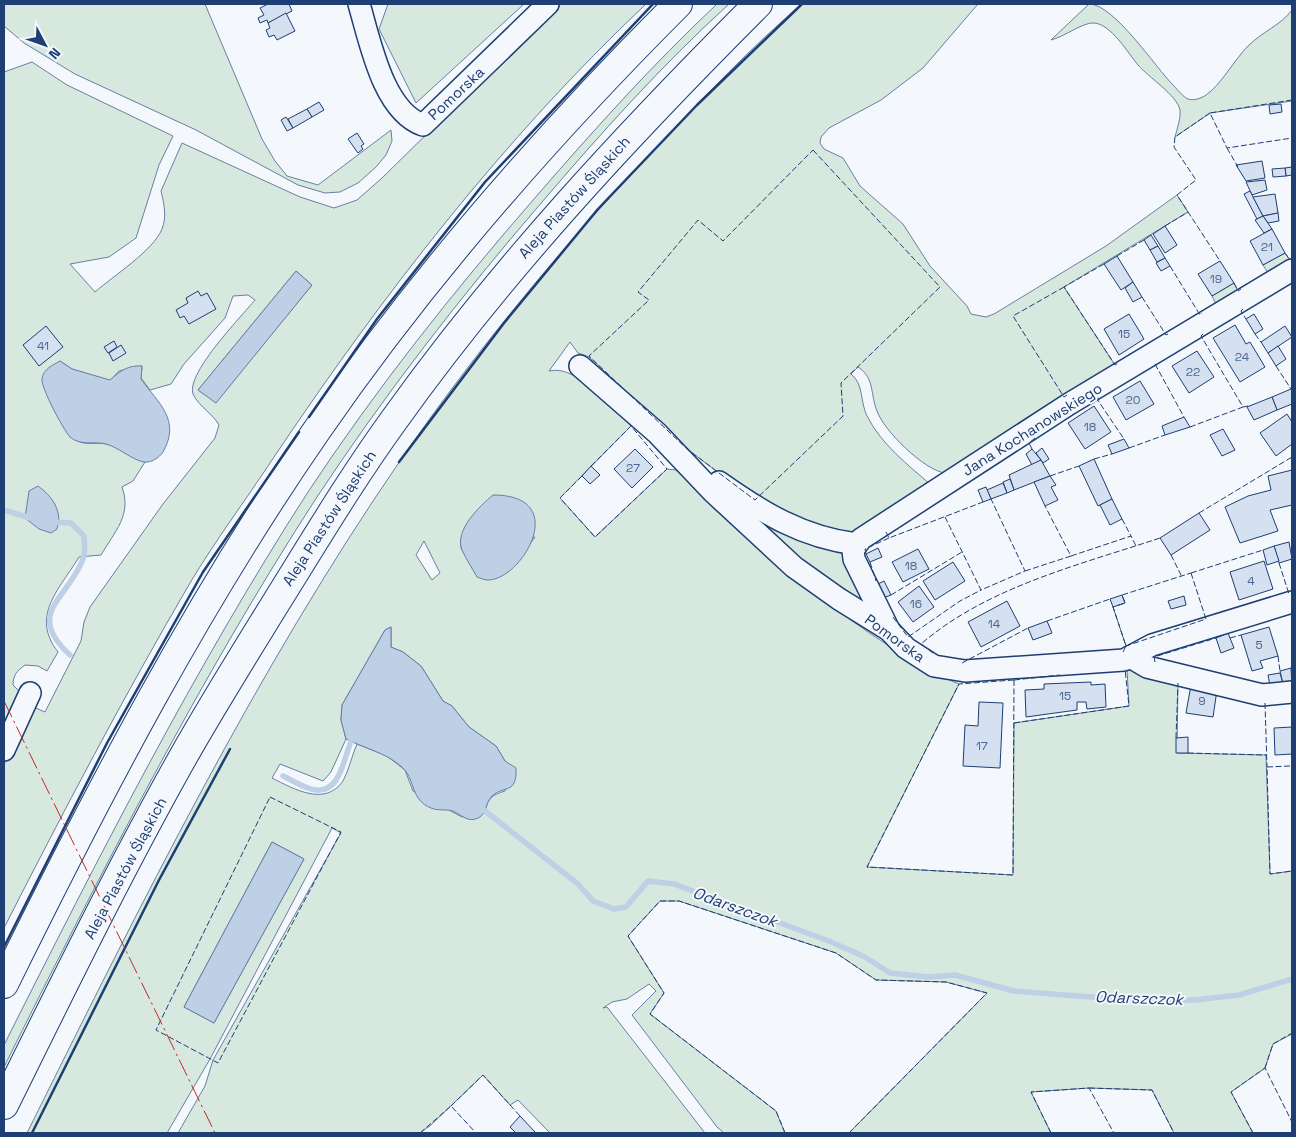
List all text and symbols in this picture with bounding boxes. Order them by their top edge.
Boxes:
north arrow [20,20,70,70]
text: N [45,44,65,63]
street label: Pomorska [424,62,488,124]
street label: Aleja Piastów Śląskich [514,132,634,262]
house number: 21 [1261,239,1273,255]
house number: 19 [1210,271,1222,287]
house number: 15 [1118,326,1130,342]
house number: 41 [37,338,49,354]
house number: 24 [1235,349,1250,365]
house number: 22 [1186,364,1200,380]
street label: Jana Kochanowskiego [959,378,1105,480]
house number: 20 [1126,392,1140,408]
house number: 18 [1084,419,1096,435]
street label: Aleja Piastów Śląskich [278,447,380,589]
house number: 27 [626,460,640,476]
house number: 18 [905,558,917,574]
house number: 4 [1247,573,1255,589]
house number: 16 [910,596,922,612]
street label: Pomorska [861,610,929,667]
house number: 14 [988,616,1001,632]
house number: 5 [1255,637,1263,653]
house number: 15 [1059,688,1071,704]
house number: 9 [1198,693,1206,709]
house number: 17 [976,738,988,754]
street label: Aleja Piastów Śląskich [80,794,170,942]
water label: Odarszczok [690,882,782,933]
water label: Odarszczok [1094,986,1186,1010]

